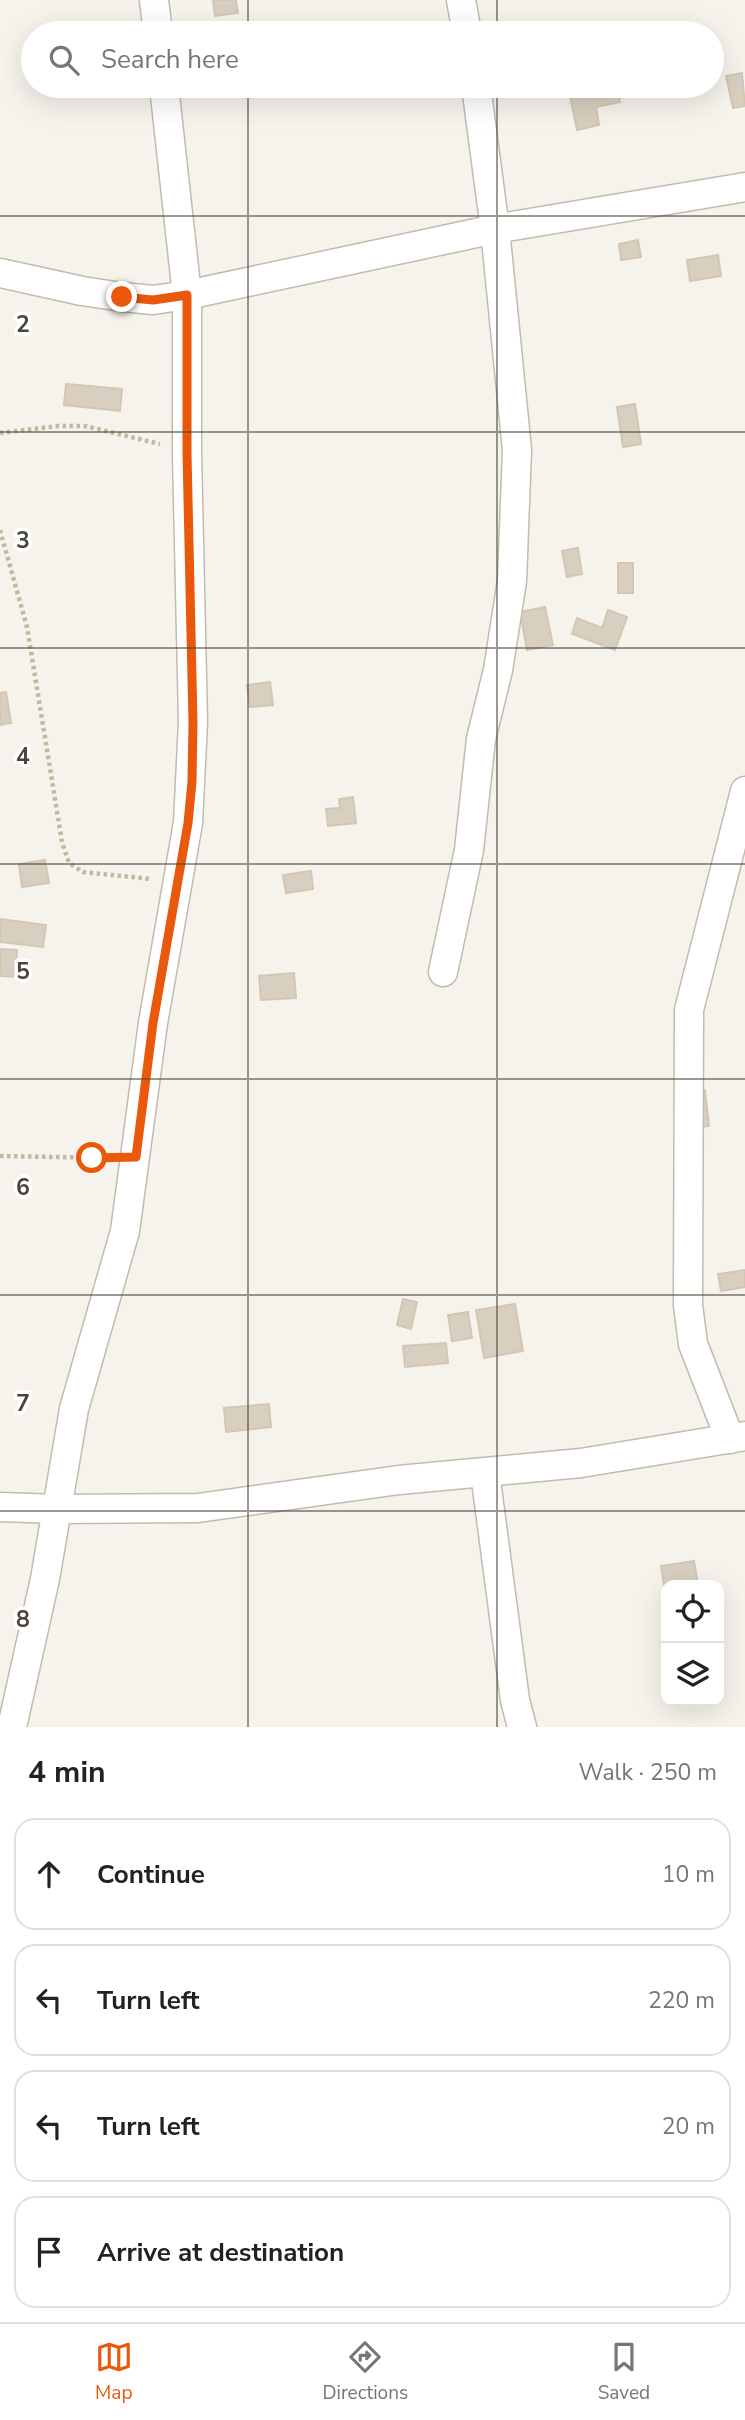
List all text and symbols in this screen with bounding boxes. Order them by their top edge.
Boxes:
search box [21,21,724,98]
icon: search [45,41,83,79]
text: Search here [101,42,239,77]
route end [106,281,137,312]
text: 2 [16,309,30,340]
text: 3 [16,525,30,556]
text: 4 [16,741,30,772]
text: 5 [16,956,30,987]
route start [76,1142,107,1173]
text: 6 [16,1172,30,1203]
text: 7 [16,1388,30,1419]
map controls [661,1580,724,1706]
button: locate [661,1580,724,1643]
text: 8 [16,1604,30,1635]
button: layers [661,1643,724,1706]
text: 4 min [28,1752,106,1793]
text: Walk · 250 m [578,1757,717,1788]
icon: ahead [30,1855,68,1893]
text: Continue [97,1857,205,1892]
text: 10 m [662,1859,715,1890]
icon: left [30,1981,68,2019]
text: Turn left [97,1983,200,2018]
text: 220 m [648,1985,715,2016]
icon: left [30,2107,68,2145]
text: Turn left [97,2109,200,2144]
text: 20 m [662,2111,715,2142]
icon: arrive [30,2233,68,2271]
text: Arrive at destination [97,2235,344,2270]
tab: Map [95,2338,133,2406]
tab: Directions [322,2338,408,2406]
tab: Saved [598,2338,650,2406]

